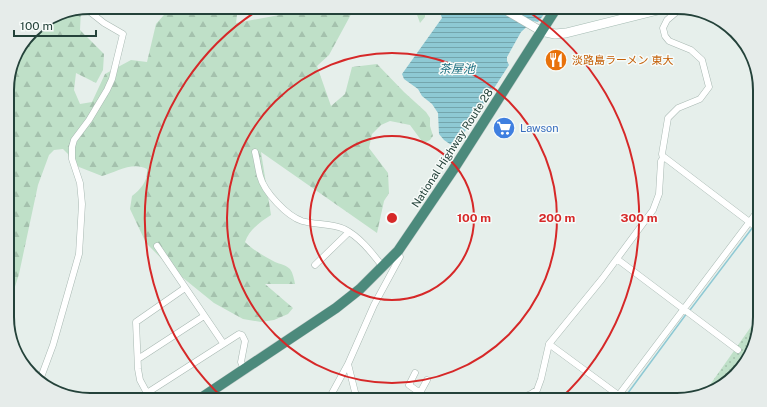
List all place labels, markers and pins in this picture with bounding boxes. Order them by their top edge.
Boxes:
restaurant icon: 淡路島ラーメン 東大 [543,47,569,73]
place label: 淡路島ラーメン 東大 [572,54,673,66]
supermarket icon: Lawson [491,115,517,141]
place label: Lawson [520,122,559,134]
centre of rings [385,211,399,225]

